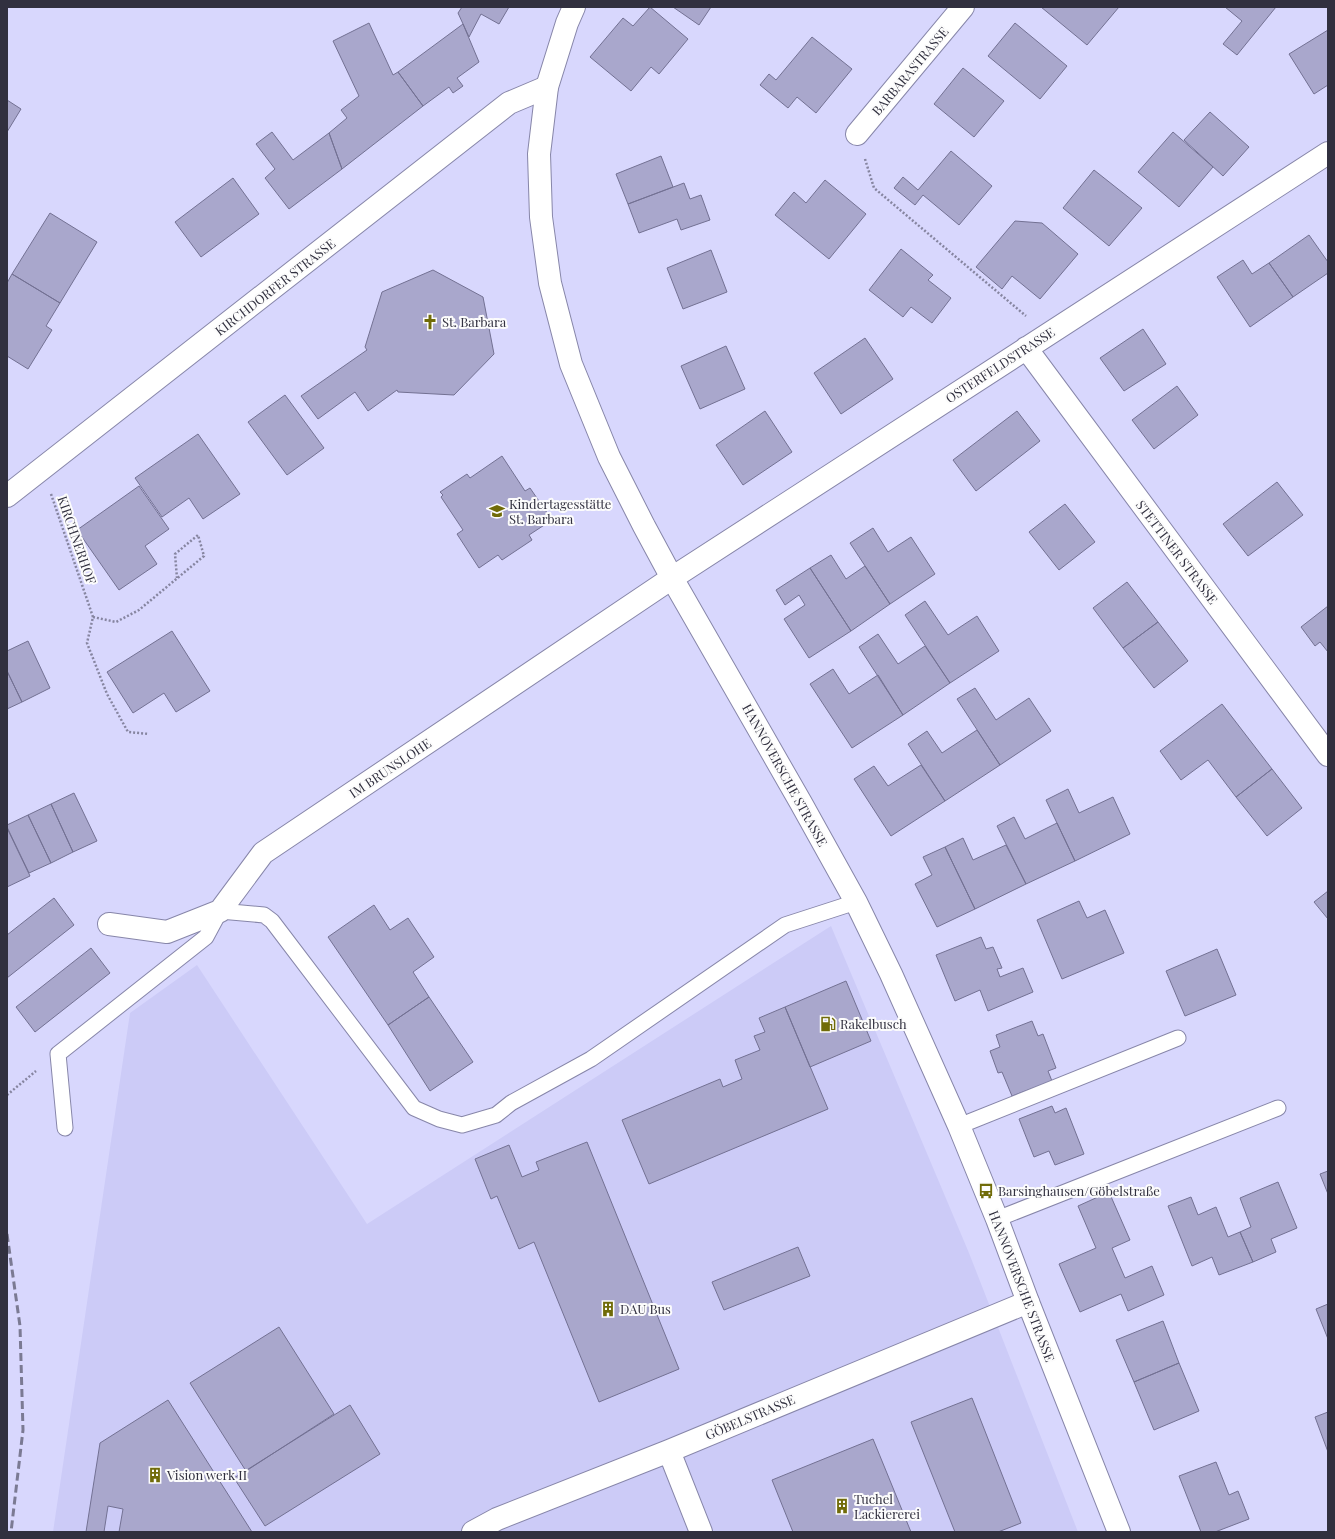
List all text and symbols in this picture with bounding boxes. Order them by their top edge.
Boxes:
street label: BARBARASTRASSE [868,23,952,118]
street label: KIRCHDORFER STRASSE [211,234,338,339]
church icon: St. Barbara [421,313,439,331]
place label: St. Barbara [442,313,507,330]
street label: OSTERFELDSTRASSE [942,323,1058,406]
street label: KIRCHNERHOF [54,493,101,587]
place label: Kindertagesstätte St. Barbara [509,495,612,527]
street label: STETTINER STRASSE [1133,496,1222,607]
school or university icon: Kindertagesstätte St. Barbara [488,502,506,520]
street label: HANNOVERSCHE STRASSE [739,700,832,849]
street label: IM BRUNSLOHE [345,734,434,801]
fuel station icon: Rakelbusch [819,1015,837,1033]
place label: Rakelbusch [840,1015,907,1032]
bus stop icon: Barsinghausen/Göbelstraße [977,1182,995,1200]
place label: Barsinghausen/Göbelstraße [998,1182,1160,1199]
street label: HANNOVERSCHE STRASSE [986,1208,1059,1364]
building icon: DAU Bus [599,1300,617,1318]
place label: DAU Bus [620,1300,671,1317]
street label: GÖBELSTRASSE [702,1390,797,1443]
building icon: Vision werk II [146,1466,164,1484]
place label: Vision werk II [166,1466,247,1483]
place label: Tuchel Lackiererei [854,1490,920,1522]
building icon: Tuchel Lackiererei [833,1497,851,1515]

